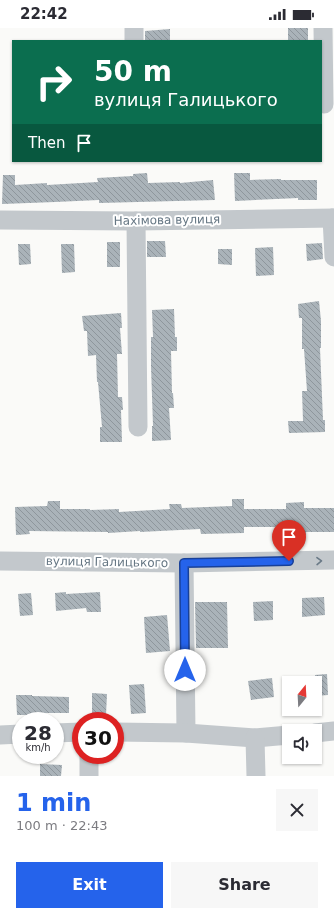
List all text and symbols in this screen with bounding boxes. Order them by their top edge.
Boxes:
text: 22:42 [20,5,68,23]
text: 50 m [94,55,172,88]
icon: right [28,56,80,108]
text: вулиця Галицького [94,89,278,110]
icon: arrive [73,132,95,154]
text: Then [28,134,65,152]
street label: Нахімова вулиця [114,212,220,228]
pin [272,520,306,561]
icon: arrive [278,526,300,548]
street label: вулиця Галицького [46,554,168,570]
one-way arrow [316,557,322,565]
position arrow [164,649,206,691]
north arrow [282,676,322,716]
map controls [282,676,322,764]
speed limit sign: 30 [72,712,124,764]
text: 28 [24,721,52,745]
button: sound [282,724,322,764]
text: km/h [25,742,51,753]
text: 1 min [16,789,91,817]
button: close [276,789,318,831]
text: 100 m · 22:43 [16,818,107,833]
button: Exit [16,862,163,908]
button: Share [171,862,318,908]

